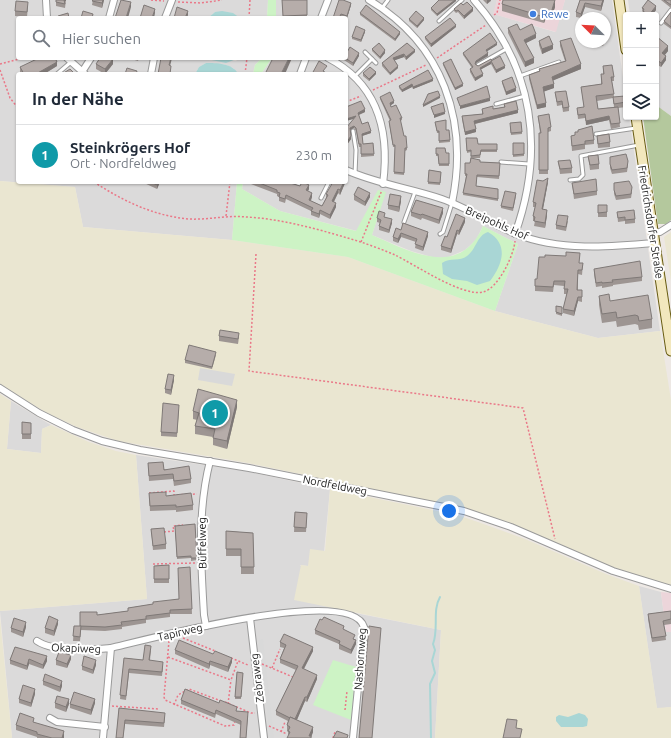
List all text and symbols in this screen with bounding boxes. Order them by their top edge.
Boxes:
place label: Rewe [541,8,569,20]
marker: Rewe [528,9,538,19]
north arrow [575,12,611,48]
map controls [623,12,659,120]
button: + [623,12,659,48]
search box [16,16,348,60]
icon: search [30,27,52,49]
text: Hier suchen [62,30,141,47]
button: − [623,48,659,84]
button: layers [623,84,659,120]
text: In der Nähe [32,89,124,108]
text: Steinkrögers Hof [70,139,190,156]
text: 1 [41,148,49,162]
text: 230 m [296,148,332,162]
text: Ort · Nordfeldweg [70,156,177,170]
street label: Friedrichsdorfer Straße [636,164,666,280]
street label: Breipohls Hof [464,204,531,243]
pin: 1 [202,398,228,428]
street label: Nordfeldweg [302,473,368,497]
your location [439,501,459,521]
street label: Büffelweg [196,517,208,569]
street label: Tapirweg [156,621,204,643]
street label: Nashornweg [352,627,368,691]
street label: Okapiweg [51,641,101,655]
street label: Zebraweg [248,653,266,703]

